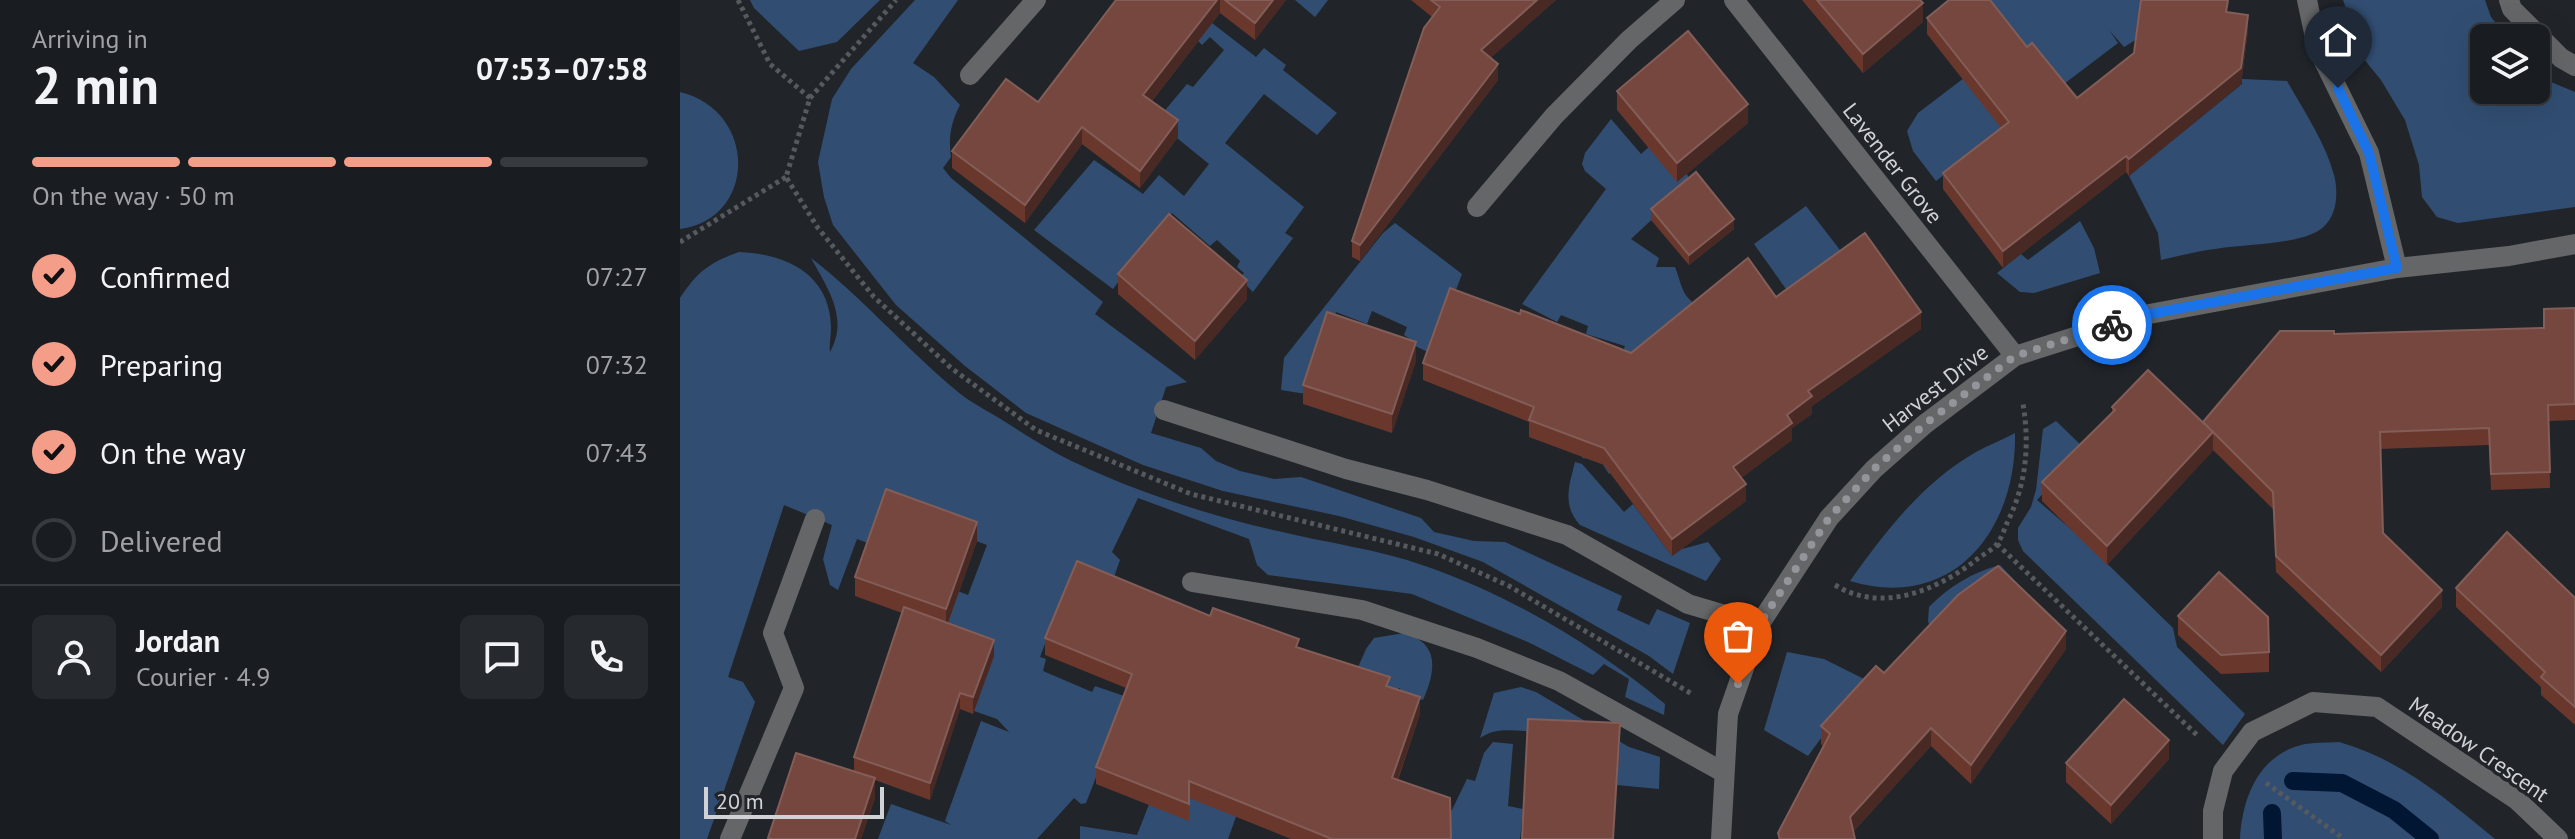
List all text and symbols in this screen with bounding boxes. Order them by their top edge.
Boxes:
pin [2304,6,2372,88]
icon: home [2316,18,2360,62]
text: Arriving in [32,22,148,55]
map controls [2470,24,2550,104]
button: layers [2470,24,2550,104]
text: 07:53–07:58 [476,49,648,88]
text: 2 min [32,51,159,118]
street label: Lavender Grove [1837,97,1949,229]
text: On the way · 50 m [32,179,235,212]
icon: check [32,254,76,298]
text: Confirmed [100,257,231,296]
text: 07:27 [586,260,648,293]
courier [2072,285,2152,365]
icon: bike [2090,303,2134,347]
street label: Harvest Drive [1876,338,1994,438]
icon: check [32,342,76,386]
text: Preparing [100,345,223,384]
text: 07:32 [586,348,648,381]
icon: check [32,430,76,474]
text: On the way [100,433,246,472]
text: 07:43 [586,436,648,469]
text: Delivered [100,521,223,560]
pin [1704,602,1772,684]
icon: bag [1716,614,1760,658]
button: person [32,615,116,699]
button: chat [460,615,544,699]
button: phone [564,615,648,699]
text: Jordan [136,621,220,660]
text: Courier · 4.9 [136,660,270,693]
street label: Meadow Crescent [2404,690,2555,808]
scale bar [704,783,884,819]
text: 20 m [716,787,764,815]

